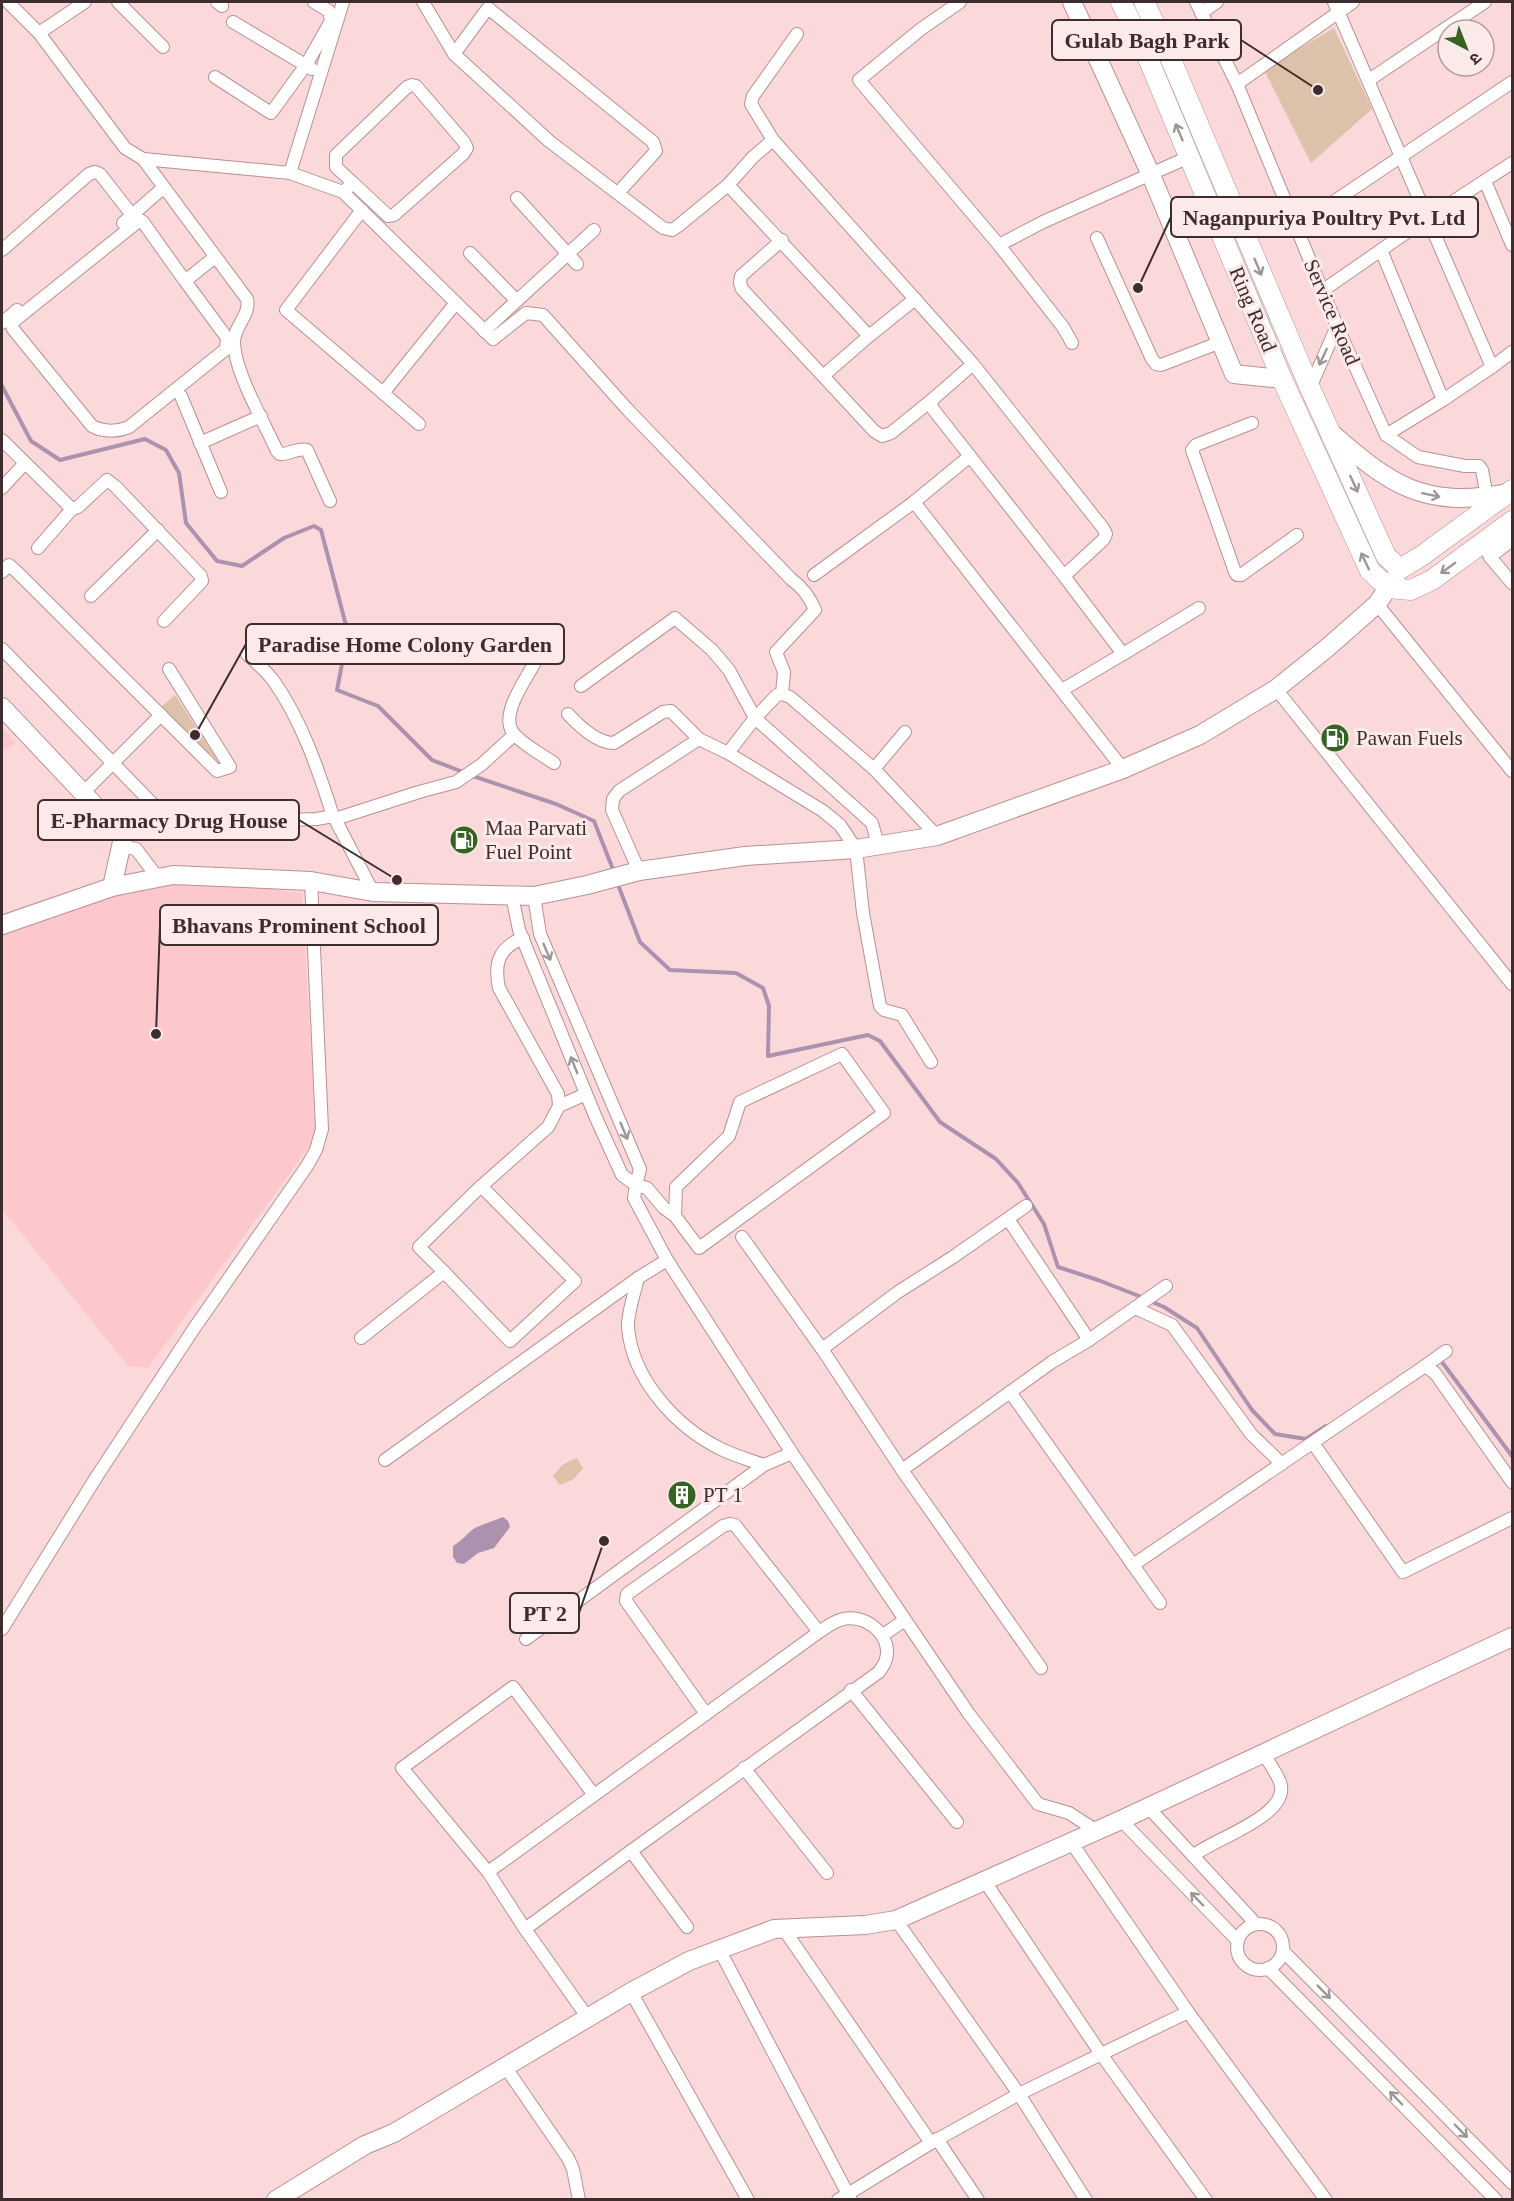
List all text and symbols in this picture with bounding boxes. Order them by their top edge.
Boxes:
north arrow [1436,18,1496,78]
callout: Gulab Bagh Park [1052,20,1241,60]
text: Gulab Bagh Park [1064,28,1230,53]
text: उ [1466,49,1485,69]
one-way arrow [1173,123,1184,142]
callout: Naganpuriya Poultry Pvt. Ltd [1171,197,1478,237]
text: Naganpuriya Poultry Pvt. Ltd [1183,205,1465,230]
street label: Service Road [1299,256,1365,369]
one-way arrow [1253,258,1265,276]
street label: Ring Road [1224,263,1282,356]
one-way arrow [1317,347,1328,365]
one-way arrow [1348,475,1360,493]
one-way arrow [1420,490,1440,501]
one-way arrow [1359,553,1371,571]
one-way arrow [1441,562,1457,574]
callout: Paradise Home Colony Garden [246,624,564,664]
text: Paradise Home Colony Garden [258,632,552,657]
fuel station icon: Pawan Fuels [1319,722,1351,754]
place label: Pawan Fuels [1356,726,1463,750]
callout: E-Pharmacy Drug House [38,800,299,840]
text: E-Pharmacy Drug House [50,808,288,833]
place label: Maa Parvati Fuel Point [485,816,587,864]
fuel station icon: Maa Parvati Fuel Point [448,824,480,856]
callout: Bhavans Prominent School [160,905,438,945]
text: Bhavans Prominent School [172,913,426,938]
one-way arrow [543,943,554,961]
one-way arrow [568,1057,579,1075]
one-way arrow [619,1122,630,1140]
building icon: PT 1 [666,1479,698,1511]
place label: PT 1 [703,1483,743,1507]
callout: PT 2 [510,1593,579,1633]
text: PT 2 [523,1601,567,1626]
one-way arrow [1190,1891,1205,1906]
one-way arrow [1316,1984,1331,1999]
one-way arrow [1388,2091,1403,2106]
one-way arrow [1454,2123,1469,2138]

